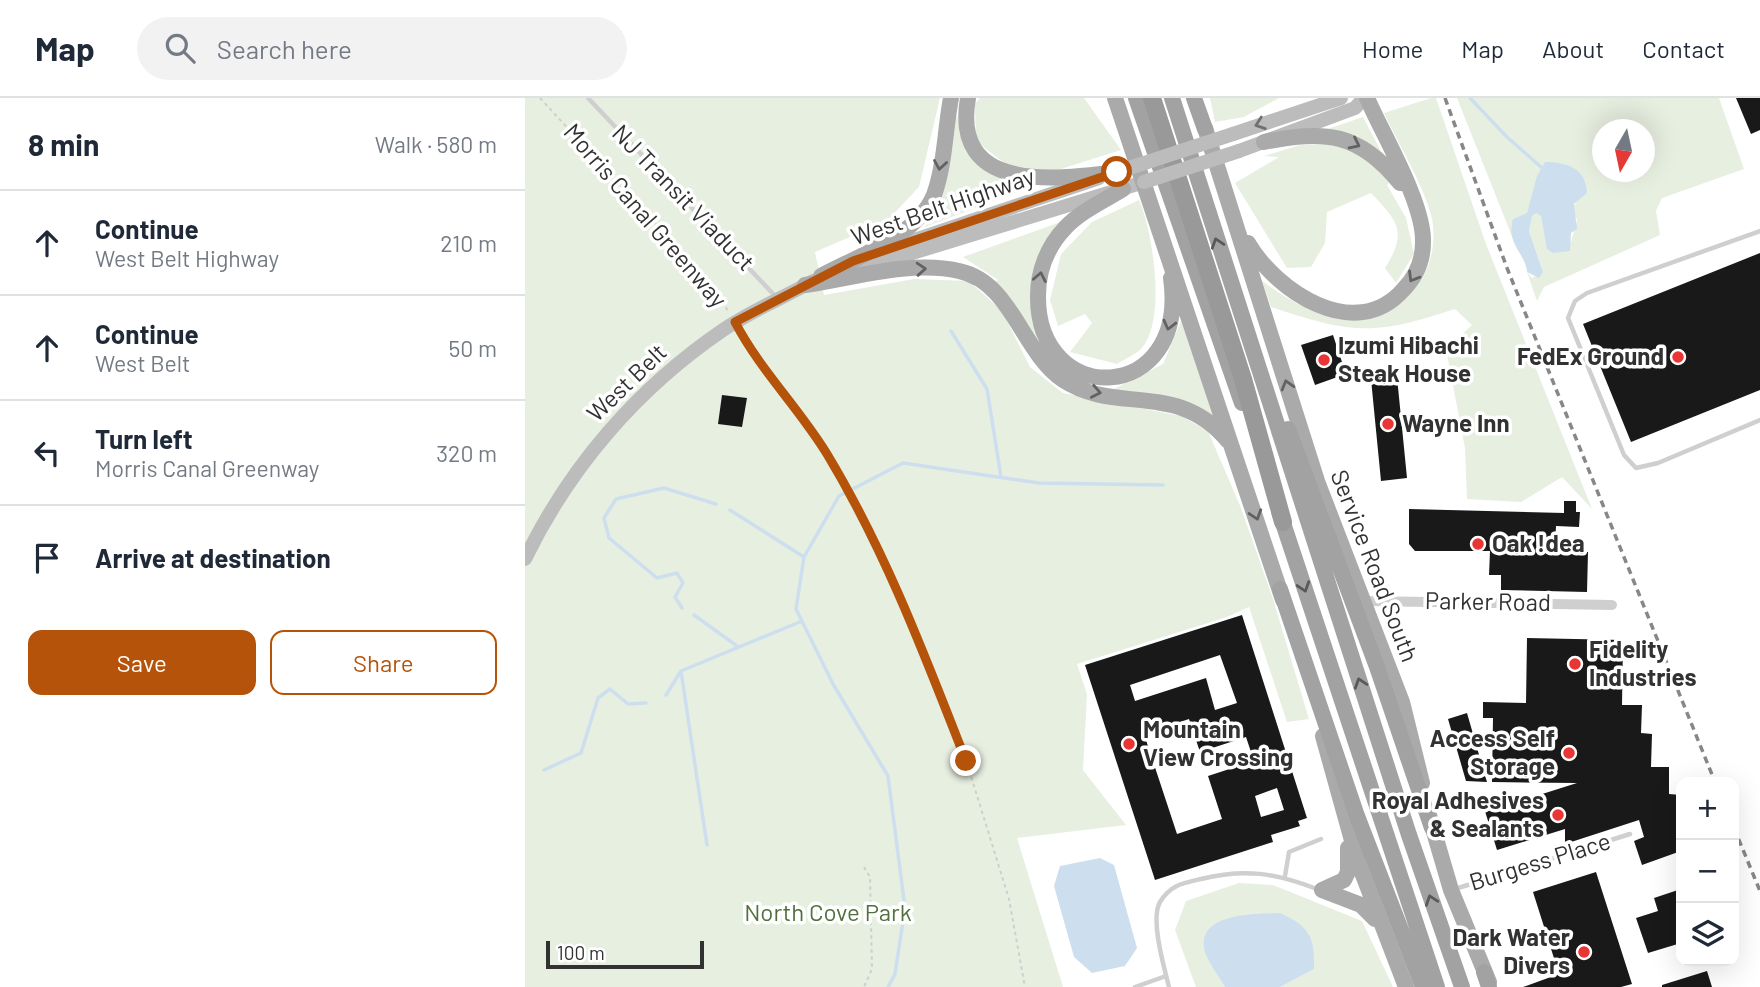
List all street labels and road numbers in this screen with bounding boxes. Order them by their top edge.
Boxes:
street label: Morris Canal Greenway [558,117,734,313]
street label: NJ Transit Viaduct [607,118,761,276]
street label: West Belt Highway [847,161,1038,251]
street label: West Belt [580,337,672,427]
street label: Service Road South [1325,465,1425,666]
street label: Parker Road [1425,585,1551,616]
street label: Burgess Place [1465,825,1614,896]

